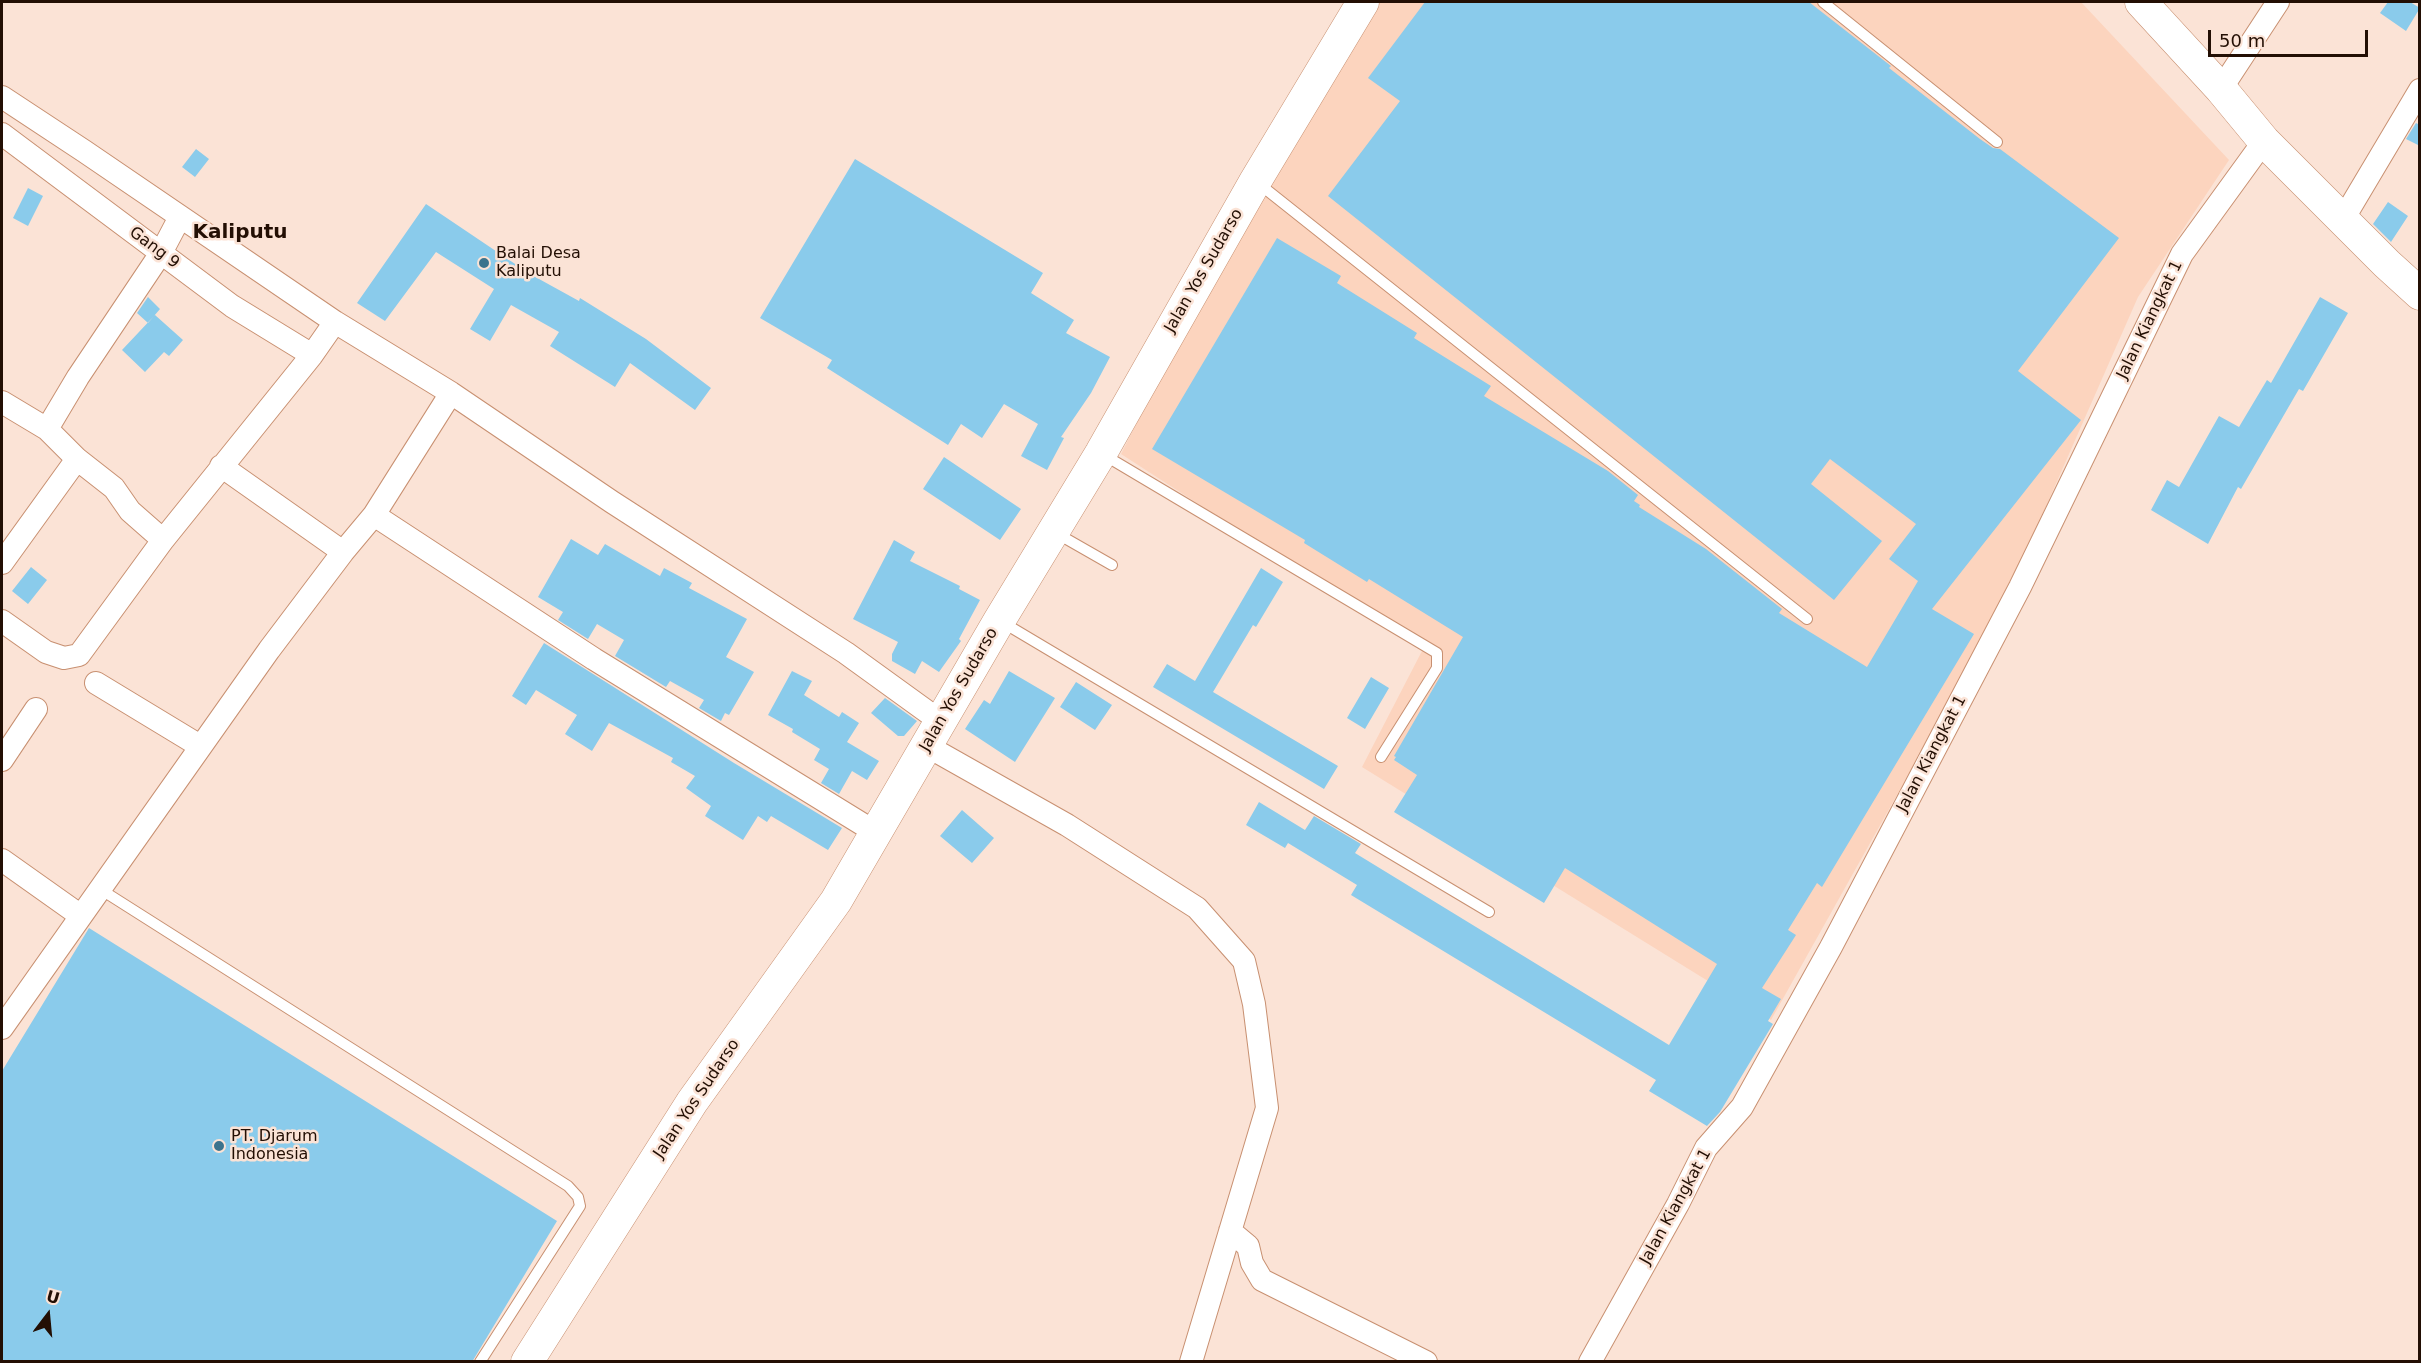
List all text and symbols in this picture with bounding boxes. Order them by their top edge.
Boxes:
scale bar [2211,18,2372,56]
text: 50 m [2219,30,2265,51]
street label: Jalan Yos Sudarso [1161,206,1247,336]
district label: Kaliputu [192,221,288,245]
street label: Gang 9 [125,223,183,273]
place label: Balai Desa Kaliputu [496,244,581,282]
marker: Balai Desa Kaliputu [477,256,491,270]
street label: Jalan Kiangkat 1 [2113,258,2187,382]
street label: Jalan Yos Sudarso [916,625,1002,755]
street label: Jalan Kiangkat 1 [1893,692,1971,816]
street label: Jalan Yos Sudarso [650,1036,744,1162]
place label: PT. Djarum Indonesia [231,1127,318,1165]
marker: PT. Djarum Indonesia [212,1139,226,1153]
street label: Jalan Kiangkat 1 [1636,1146,1716,1268]
north arrow [18,1285,78,1345]
text: U [44,1286,62,1308]

